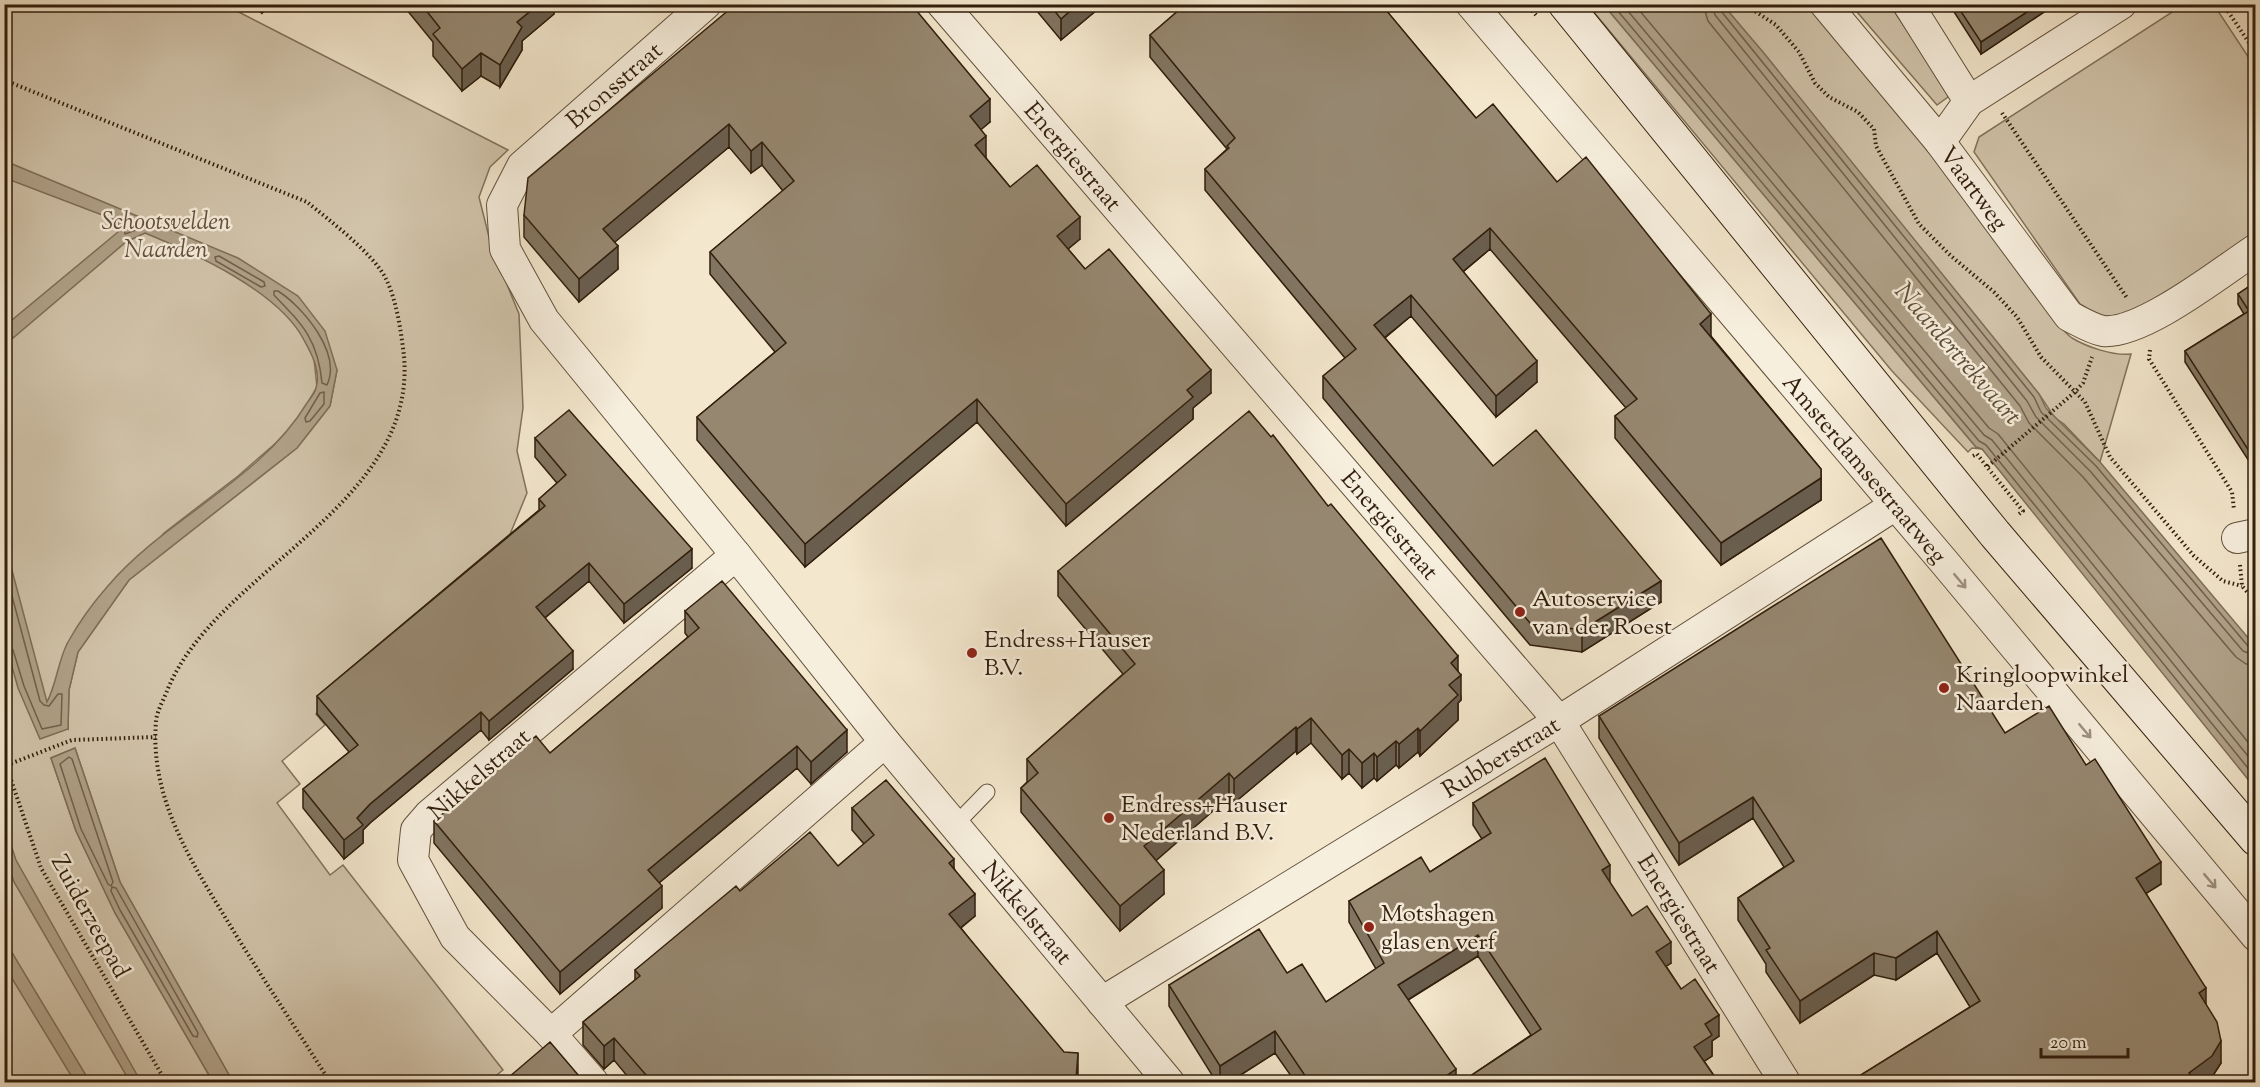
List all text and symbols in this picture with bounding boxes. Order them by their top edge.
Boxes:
street label: Bronsstraat [560,35,671,138]
street label: Energiestraat [1015,95,1129,220]
street label: Vaartweg [1930,140,2015,239]
park label: Schootsvelden Naarden [101,206,231,268]
water label: Naardertrekvaart [1885,275,2030,434]
street label: Amsterdamsestraatweg [1773,368,1954,572]
street label: Energiestraat [1332,464,1446,588]
one-way arrow [1953,573,1967,588]
place label: Autoservice van der Roest [1532,583,1672,645]
marker: Autoservice van der Roest [1513,605,1527,619]
place label: Endress+Hauser B.V. [984,624,1151,686]
marker: Endress+Hauser B.V. [965,646,979,660]
place label: Kringloopwinkel Naarden [1956,659,2129,721]
marker: Kringloopwinkel Naarden [1937,681,1951,695]
street label: Rubberstraat [1436,709,1567,808]
street label: Nikkelstraat [422,721,539,830]
one-way arrow [2078,723,2092,738]
place label: Endress+Hauser Nederland B.V. [1121,789,1288,851]
marker: Endress+Hauser Nederland B.V. [1102,811,1116,825]
street label: Energiestraat [1628,848,1728,981]
street label: Zuiderzeepad [41,849,137,985]
street label: Nikkelstraat [973,855,1079,973]
one-way arrow [2203,873,2216,889]
place label: Motshagen glas en verf [1381,898,1498,960]
marker: Motshagen glas en verf [1362,920,1376,934]
scale bar [2041,1021,2128,1059]
text: 20 m [2050,1031,2087,1057]

